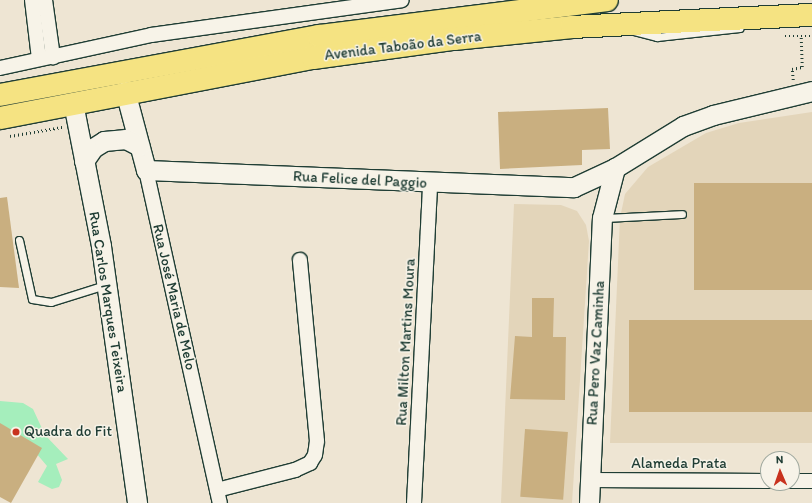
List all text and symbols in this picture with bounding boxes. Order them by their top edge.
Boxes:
street label: Avenida Taboão da Serra [324,27,482,65]
street label: Rua Felice del Paggio [293,168,427,192]
street label: Rua Carlos Marques Teixeira [85,211,131,393]
street label: Rua José Maria de Melo [148,222,200,372]
street label: Rua Milton Martins Moura [393,258,419,426]
street label: Rua Pero Vaz Caminha [583,280,609,426]
place label: Quadra do Fit [24,423,112,441]
marker: Quadra do Fit [11,427,21,437]
north arrow [760,451,800,491]
text: N [776,453,784,466]
street label: Alameda Prata [631,455,727,473]

